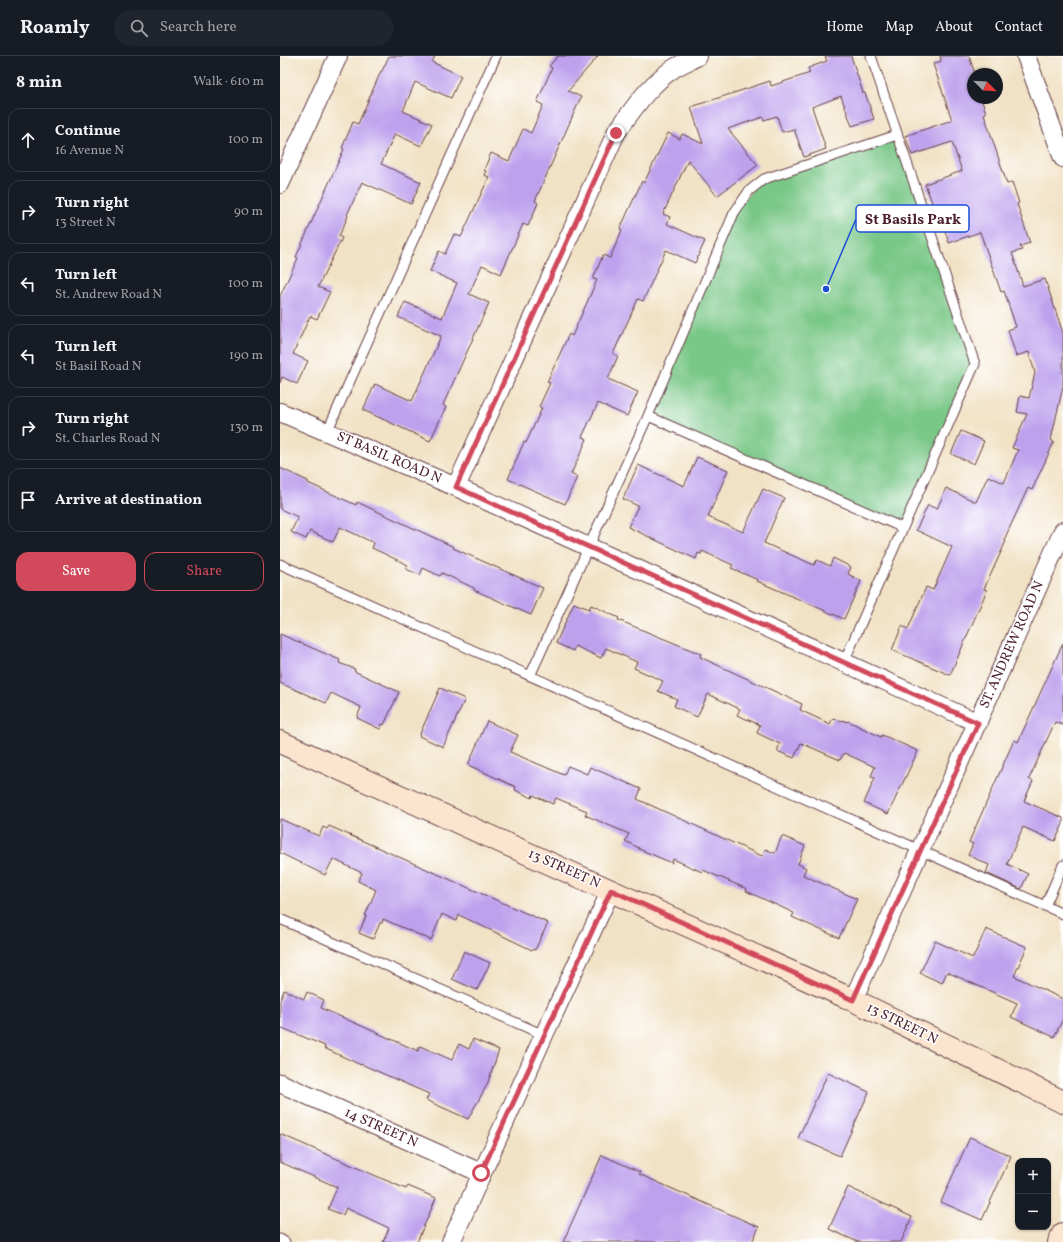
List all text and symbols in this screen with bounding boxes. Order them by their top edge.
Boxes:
search box [114,10,394,46]
text: Roamly [20,15,90,41]
icon: search [128,17,150,39]
text: Search here [160,17,237,38]
text: Home [826,18,863,37]
text: Map [885,18,913,37]
text: About [935,18,973,37]
text: Contact [995,18,1043,37]
north arrow [967,68,1003,104]
text: 8 min [16,71,62,94]
text: Walk · 610 m [193,73,264,91]
text: Continue [55,121,120,142]
route end [607,124,625,142]
icon: ahead [17,129,39,151]
text: 100 m [228,131,263,149]
text: 16 Avenue N [55,142,124,160]
text: Turn right [55,193,129,214]
icon: right [17,201,39,223]
text: 90 m [234,203,263,221]
callout: St Basils Park [856,205,969,232]
text: St Basils Park [865,210,961,231]
text: 13 Street N [55,214,116,232]
text: Turn left [55,265,117,286]
icon: left [17,273,39,295]
text: 100 m [228,275,263,293]
text: St. Andrew Road N [55,286,162,304]
text: Turn left [55,337,117,358]
icon: left [17,345,39,367]
text: 190 m [229,347,263,365]
text: St Basil Road N [55,358,141,376]
text: Turn right [55,409,129,430]
icon: right [17,417,39,439]
text: 130 m [230,419,263,437]
street label: ST BASIL ROAD N [334,427,444,489]
text: St. Charles Road N [55,430,160,448]
icon: arrive [17,489,39,511]
text: Arrive at destination [55,490,202,511]
button: Save [16,552,136,591]
button: Share [144,552,264,591]
street label: ST. ANDREW ROAD N [975,578,1049,712]
street label: 13 STREET N [525,845,603,893]
street label: 13 STREET N [863,998,941,1050]
street label: 14 STREET N [341,1103,421,1153]
map controls [1015,1158,1051,1230]
button: + [1015,1158,1051,1194]
route start [472,1164,490,1182]
button: − [1015,1194,1051,1230]

